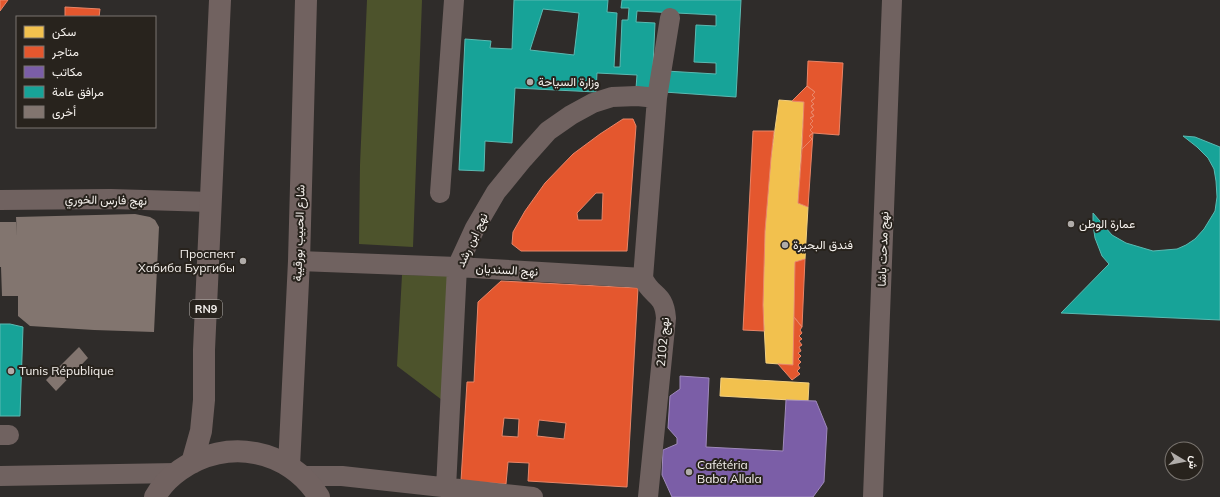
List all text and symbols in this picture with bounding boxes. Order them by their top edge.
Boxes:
legend [16,16,156,128]
text: سكن [52,24,76,40]
text: متاجر [51,44,79,60]
text: مكاتب [52,64,83,79]
place label: وزارة السياحة [538,74,599,90]
marker: وزارة السياحة [525,77,535,87]
text: مرافق عامة [52,84,104,100]
text: أخرى [52,104,76,120]
street label: شارع الحبيب بورقيبة [289,184,310,282]
street label: نهج فارس الخوري [65,191,147,211]
street label: نهج ابن رشد [453,210,492,270]
street label: نهج مدحت باشا [874,211,893,287]
place label: عمارة الوطن [1079,216,1135,232]
marker: عمارة الوطن [1066,219,1076,229]
place label: فندق البحيرة [793,237,853,253]
marker: فندق البحيرة [780,240,790,250]
place label: Проспект Хабиба Бургибы [138,246,236,275]
marker: Проспект Хабиба Бургибы [238,256,248,266]
street label: نهج السنديان [475,260,539,281]
road number: RN9 [190,300,222,318]
street label: نهج 2102 [653,317,674,367]
place label: Tunis République [19,363,114,378]
marker: Tunis République [6,366,16,376]
north arrow [1164,441,1204,481]
text: ش [1186,455,1202,470]
place label: Cafétéria Baba Allala [697,457,762,486]
marker: Cafétéria Baba Allala [684,467,694,477]

